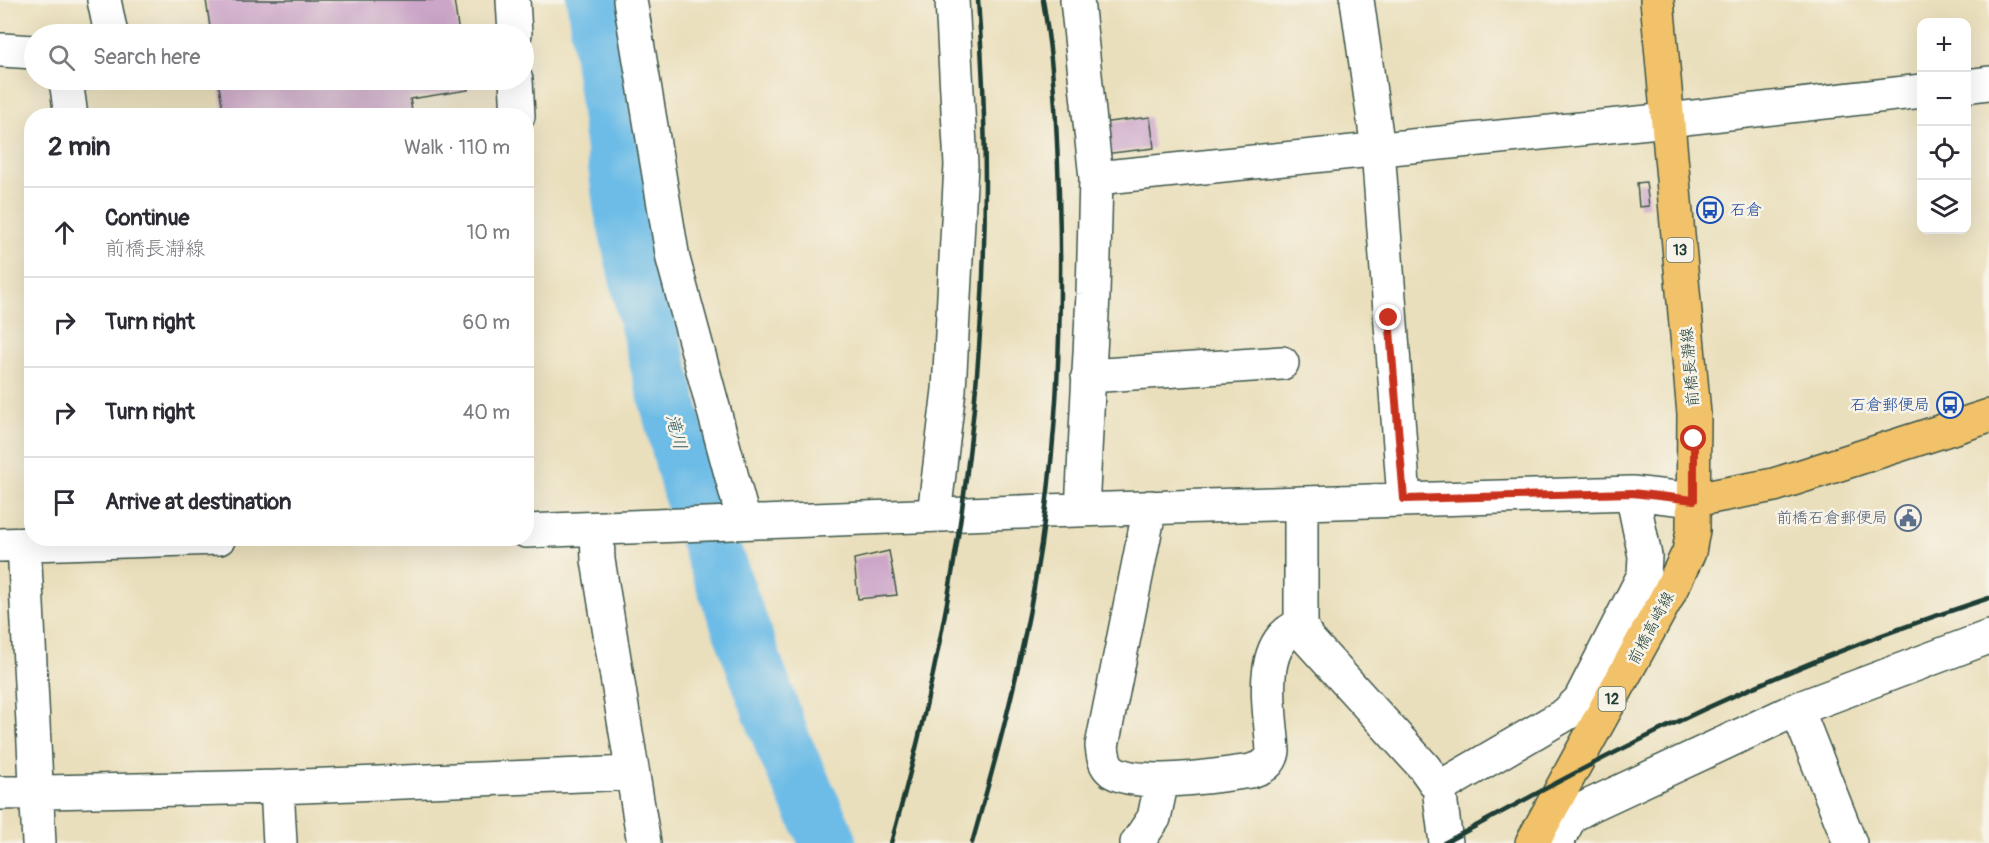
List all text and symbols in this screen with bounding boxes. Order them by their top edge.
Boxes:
map controls [1917,18,1971,234]
button: + [1917,18,1971,72]
search box [24,24,534,90]
icon: search [45,41,78,74]
text: Search here [93,43,200,71]
button: − [1917,72,1971,126]
button: locate [1917,126,1971,180]
text: 2 min [48,131,110,163]
text: Walk · 110 m [404,135,510,160]
button: layers [1917,180,1971,234]
bus stop icon: 石倉 [1695,195,1725,225]
place label: 石倉 [1730,200,1762,220]
text: Continue [105,204,189,232]
icon: ahead [48,216,81,249]
text: 10 m [466,220,510,245]
text: 前橋長瀞線 [105,236,205,261]
road number: 13 [1666,238,1694,262]
route end [1375,304,1401,330]
icon: right [48,306,81,339]
text: Turn right [105,308,195,336]
text: 60 m [463,310,510,335]
street label: 前橋長瀞線 [1677,326,1703,408]
bus stop icon: 石倉郵便局 [1935,390,1965,420]
place label: 石倉郵便局 [1850,395,1930,415]
icon: right [48,396,81,429]
text: Turn right [105,398,195,426]
text: 40 m [463,400,510,425]
water label: 滝川 [660,412,692,452]
route start [1680,425,1706,451]
icon: arrive [48,486,81,519]
text: Arrive at destination [105,488,291,516]
public building icon: 前橋石倉郵便局 [1893,503,1923,533]
place label: 前橋石倉郵便局 [1776,508,1888,528]
street label: 前橋高崎線 [1623,588,1679,668]
road number: 12 [1598,687,1626,711]

